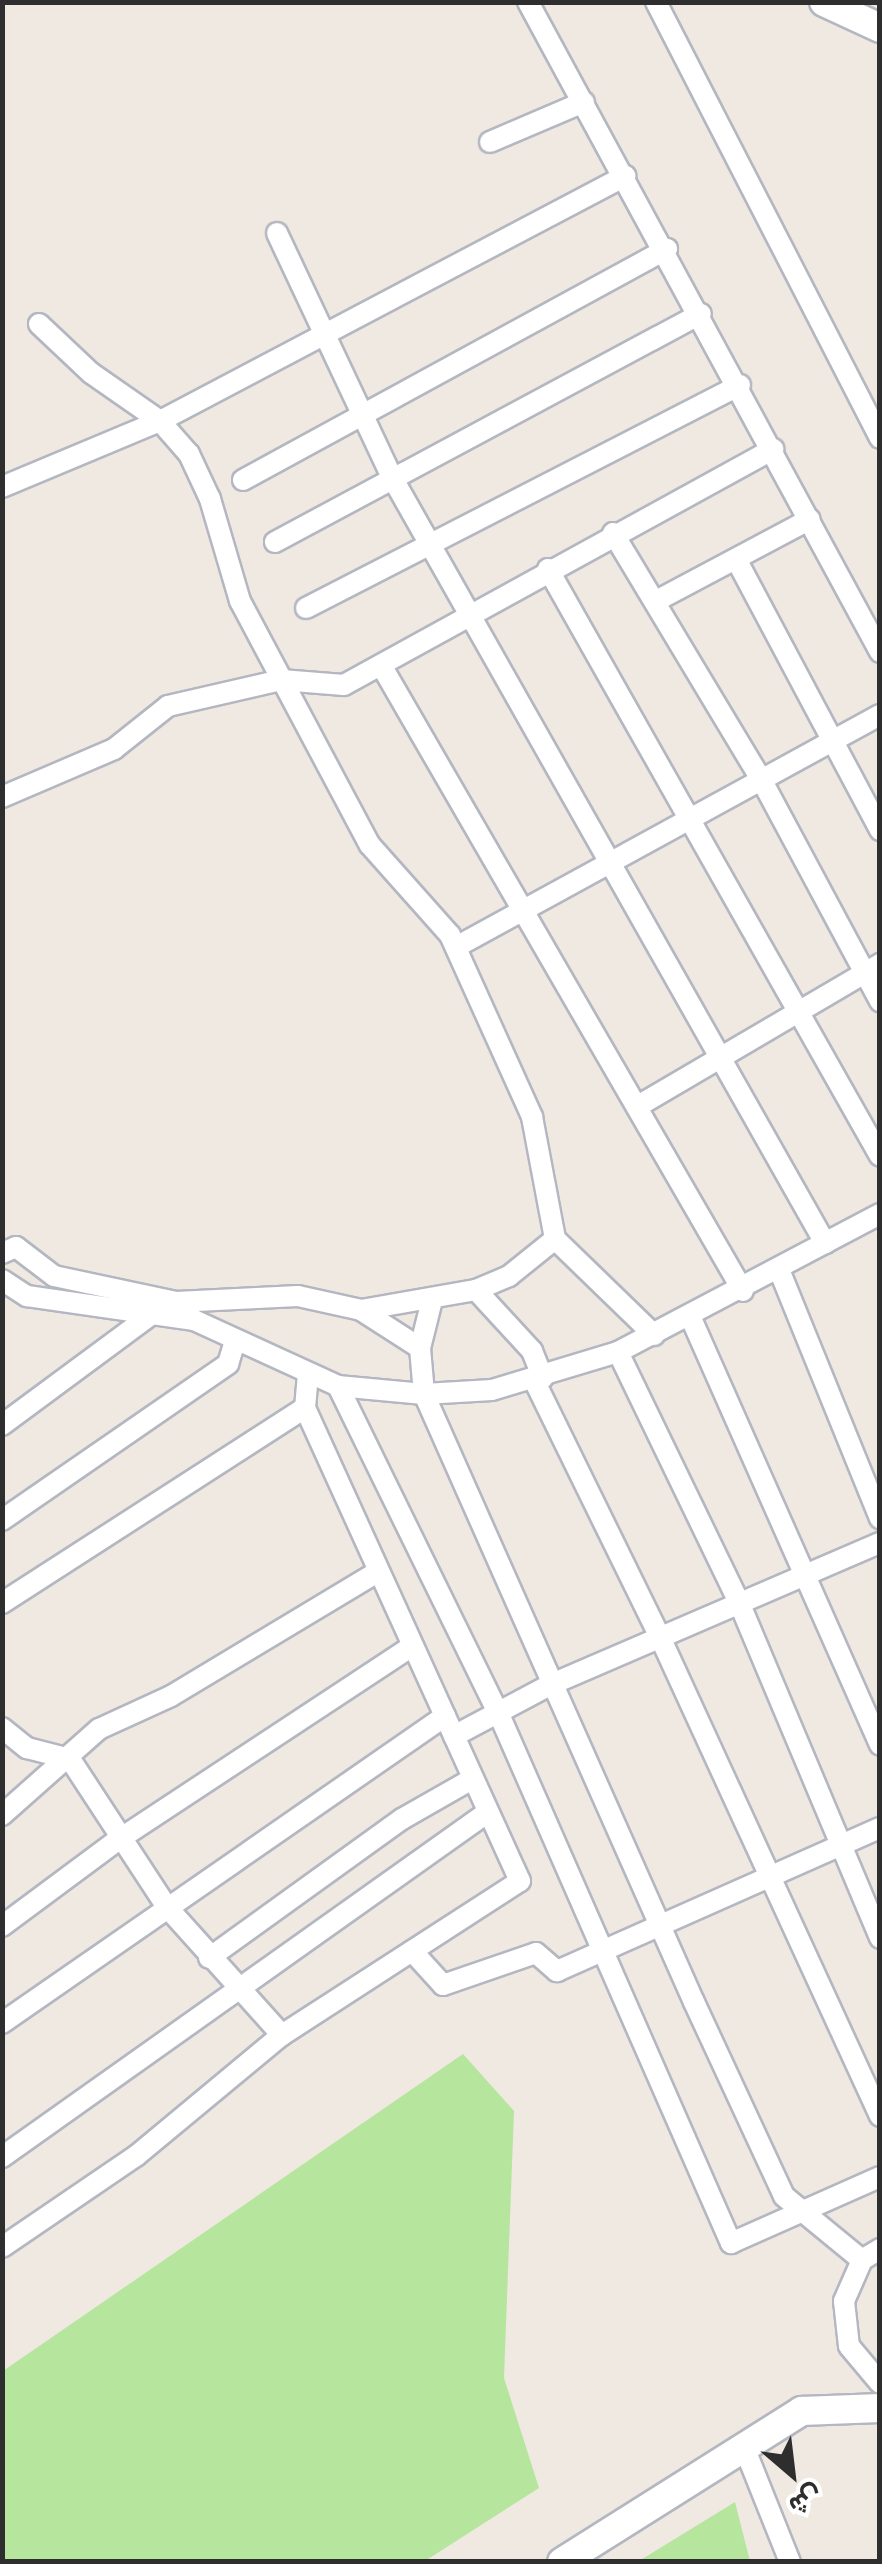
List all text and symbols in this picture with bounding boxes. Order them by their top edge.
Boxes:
north arrow [742,2424,842,2524]
text: ش [782,2475,831,2527]

